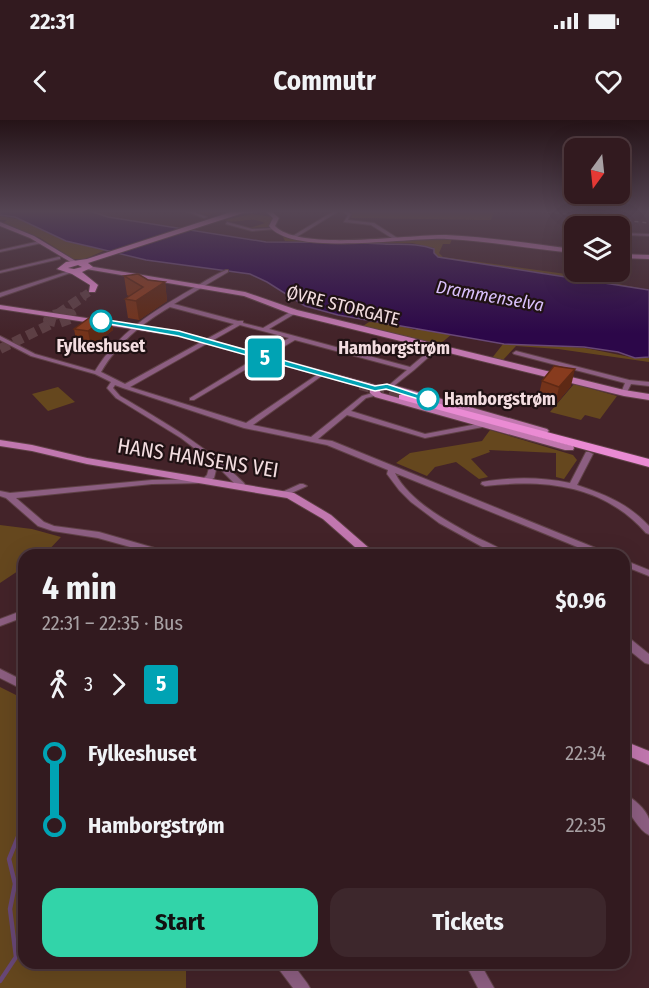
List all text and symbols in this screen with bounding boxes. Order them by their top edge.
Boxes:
text: 22:31 [30,8,75,35]
icon: back [24,65,57,98]
text: Commutr [273,65,376,97]
icon: heart [592,65,625,98]
north arrow [564,138,630,204]
map controls [564,138,630,282]
button: layers [564,216,630,282]
water label: Drammenselva [434,276,546,316]
street label: ØVRE STORGATE [284,281,402,331]
marker: Fylkeshuset [90,310,112,332]
place label: Fylkeshuset [57,335,146,357]
district label: Hamborgstrøm [338,337,450,359]
line badge: 5 [246,338,284,378]
text: 5 [260,345,270,371]
marker: Hamborgstrøm [417,388,439,410]
place label: Hamborgstrøm [444,388,556,410]
street label: HANS HANSENS VEI [116,432,280,484]
text: 4 min [42,568,117,608]
text: $0.96 [556,587,606,614]
text: 22:31 – 22:35 · Bus [42,611,183,635]
icon: walk [42,668,75,701]
icon: forward [102,668,135,701]
text: 5 [156,671,166,697]
text: 3 [84,672,93,696]
text: Fylkeshuset [88,740,197,767]
text: 22:34 [565,741,606,765]
text: Hamborgstrøm [88,812,225,839]
text: 22:35 [566,813,606,837]
button: Start [42,888,318,957]
button: Tickets [330,888,606,957]

